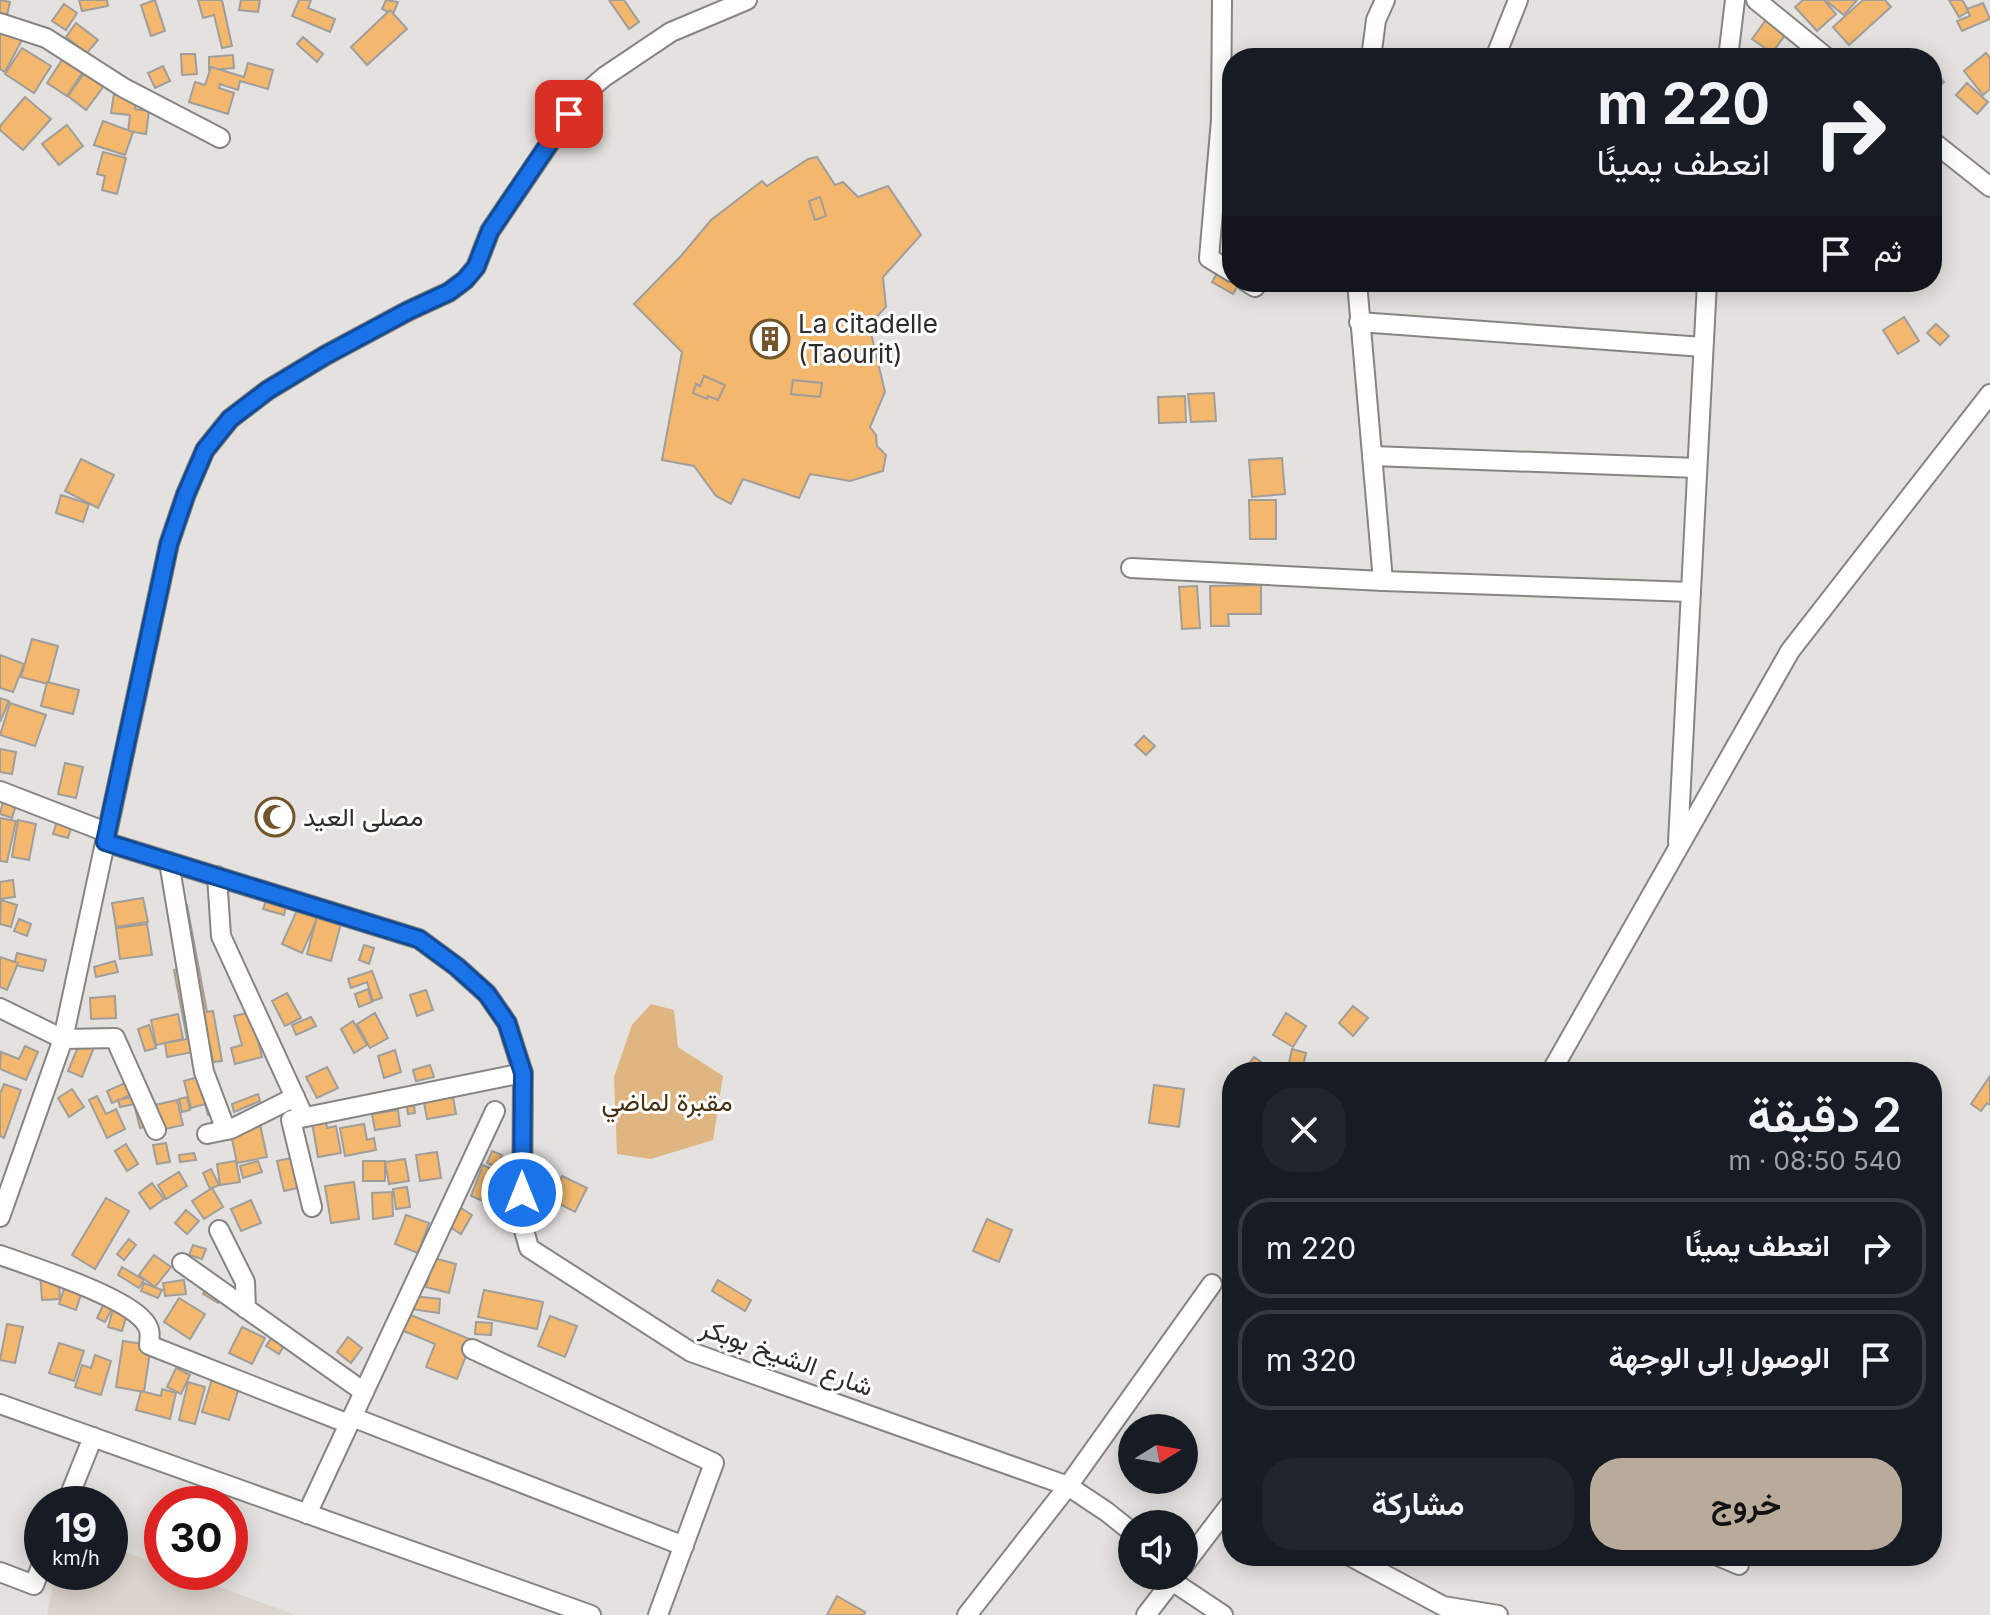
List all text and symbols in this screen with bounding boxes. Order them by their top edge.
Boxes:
text: 220 m [1597,70,1770,138]
pin [535,80,603,148]
icon: right [1798,80,1902,184]
icon: arrive [547,92,591,136]
text: انعطف يمينًا [1596,140,1770,184]
icon: arrive [1814,232,1858,276]
text: ثم [1874,233,1902,269]
place label: La citadelle (Taourit) [798,308,938,369]
building icon: La citadelle (Taourit) [749,318,791,360]
mosque icon: مصلى العيد [254,796,296,838]
place label: مصلى العيد [303,801,423,833]
text: 2 دقيقة [1747,1085,1902,1144]
park label: مقبرة لماضي [601,1086,733,1123]
button: close [1262,1088,1346,1172]
text: 540 m · 08:50 [1729,1145,1902,1176]
position arrow [480,1151,564,1235]
icon: right [1854,1226,1898,1270]
text: انعطف يمينًا [1685,1227,1830,1263]
text: 220 m [1266,1230,1356,1266]
street label: شارع الشيخ بوبكر [695,1311,878,1405]
icon: arrive [1854,1338,1898,1382]
text: الوصول إلى الوجهة [1608,1339,1830,1375]
text: 320 m [1266,1342,1356,1378]
north arrow [1118,1414,1198,1494]
map controls [1118,1414,1198,1590]
button: مشاركة [1262,1458,1574,1550]
button: خروج [1590,1458,1902,1550]
speed limit sign: 30 [144,1486,248,1590]
text: 19 [54,1503,98,1552]
button: sound [1118,1510,1198,1590]
text: km/h [52,1546,100,1570]

